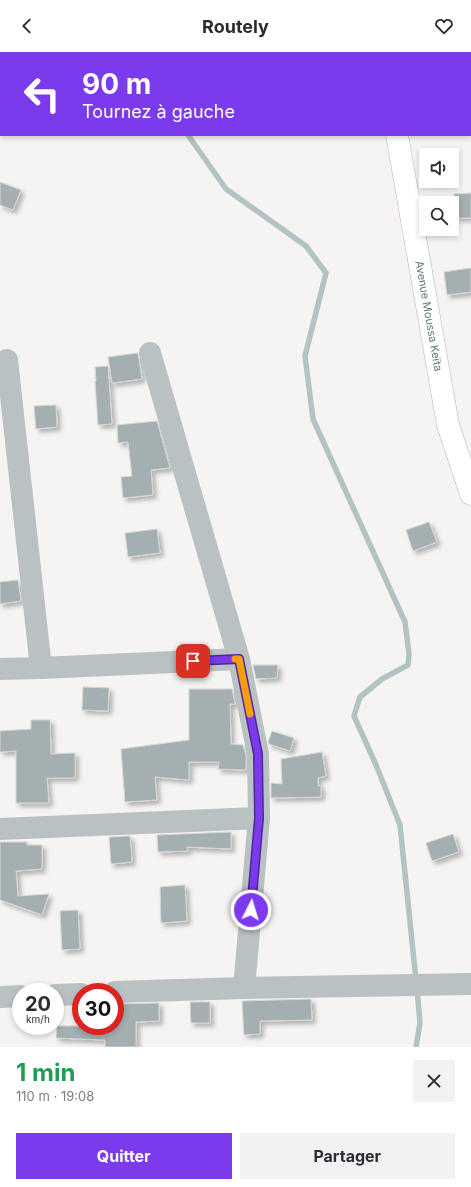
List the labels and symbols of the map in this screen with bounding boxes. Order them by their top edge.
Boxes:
street label: Avenue Moussa Keïta [412,260,446,372]
pin [176,644,210,678]
position arrow [230,889,272,931]
speed limit sign: 30 [72,983,124,1035]

